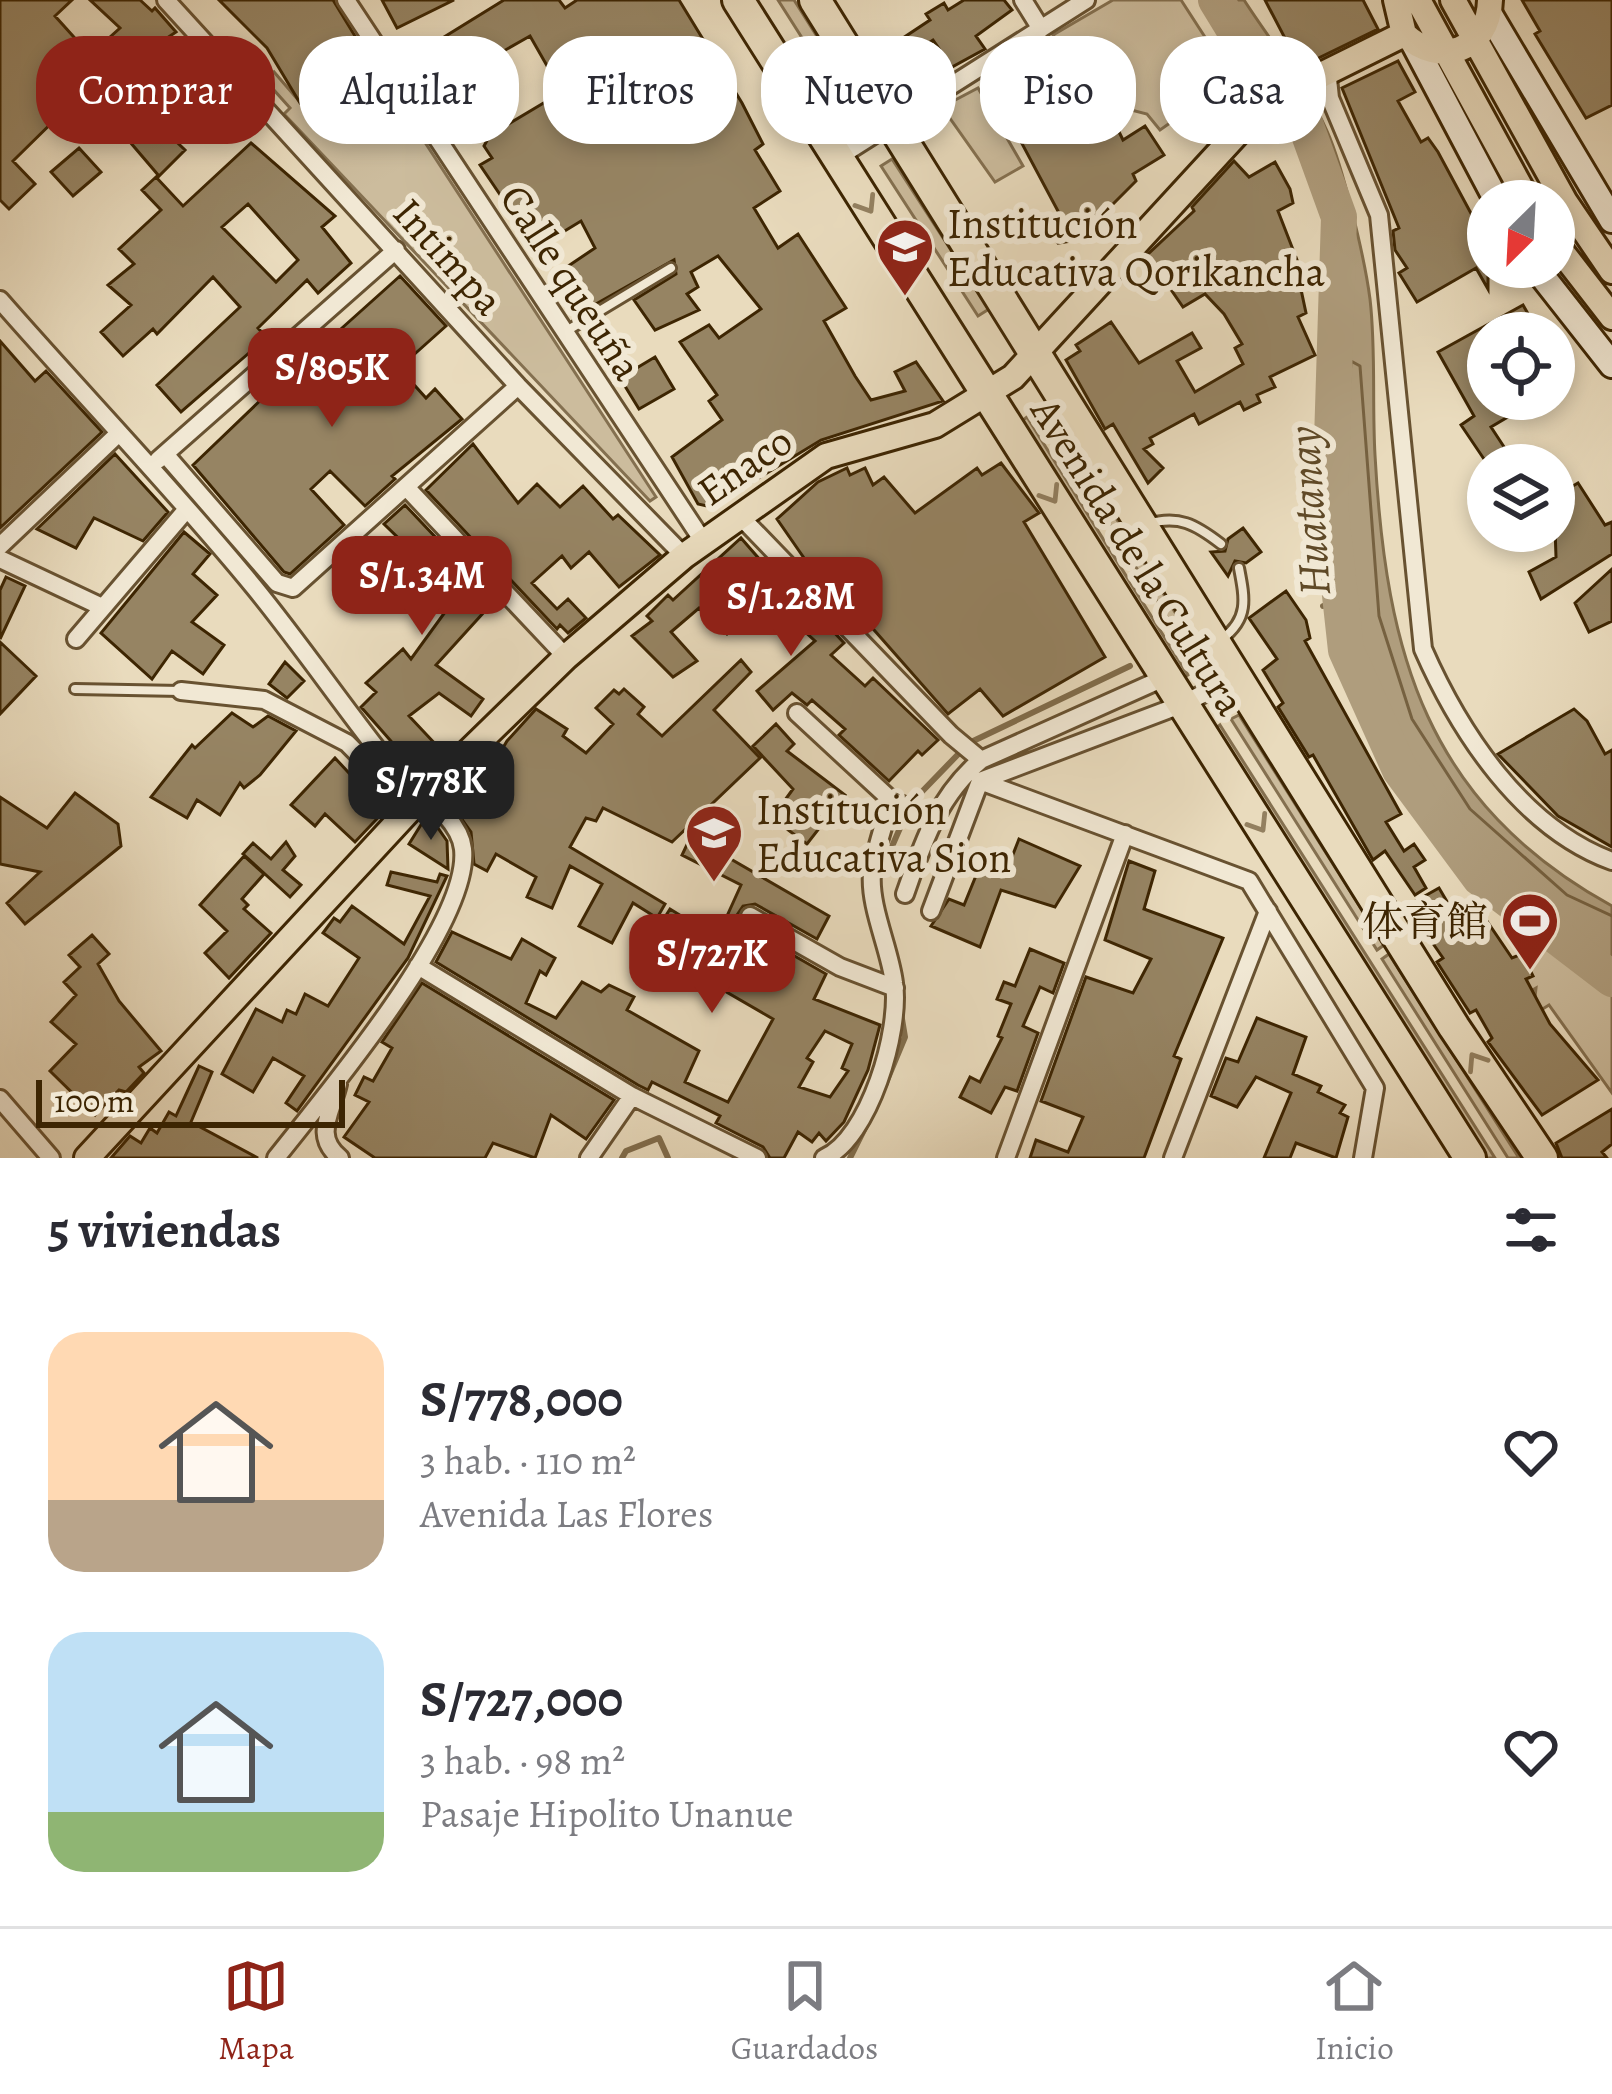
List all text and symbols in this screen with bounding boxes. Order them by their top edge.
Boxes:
chip: Comprar [36,36,275,144]
chip: Alquilar [299,36,519,144]
chip: Filtros [543,36,737,144]
chip: Nuevo [761,36,956,144]
chip: Piso [980,36,1136,144]
chip: Casa [1160,36,1326,144]
street label: Calle queuña [487,173,656,391]
north arrow [1467,180,1575,288]
map controls [1467,180,1575,552]
street label: Intimpa [381,185,517,328]
one-way arrow [853,192,875,214]
place label: Institución Educativa Qorikancha [947,195,1326,300]
school or university icon: Institución Educativa Qorikancha [874,216,936,298]
button: locate [1467,312,1575,420]
pin: S/805K [234,328,430,430]
text: S/805K [275,340,389,393]
street label: Avenida de la Cultura [1017,386,1260,726]
street label: Enaco [685,412,803,519]
water label: Huatanay [1272,424,1346,598]
button: layers [1467,444,1575,552]
one-way arrow [1036,482,1059,504]
pin: S/1.34M [311,536,533,638]
text: S/1.34M [359,548,485,601]
pin: S/1.28M [680,557,902,659]
text: S/1.28M [727,569,855,622]
pin: S/778K [333,741,529,843]
text: S/778K [375,753,487,806]
place label: Institución Educativa Sion [756,781,1011,886]
school or university icon: Institución Educativa Sion [683,802,745,884]
one-way arrow [1245,811,1267,833]
sports icon: 体育館 [1499,890,1561,972]
place label: 体育館 [1362,893,1488,950]
pin: S/727K [614,914,810,1016]
text: S/727K [656,926,768,979]
one-way arrow [1468,1052,1491,1074]
scale bar [36,1074,345,1127]
text: 100 m [54,1078,134,1123]
text: 5 viviendas [48,1195,281,1265]
icon: filters [1498,1197,1564,1263]
text: S/778,000 [420,1364,623,1434]
icon: home [144,1380,288,1524]
icon: heart [1498,1419,1564,1485]
text: 3 hab. · 110 m² [420,1434,636,1487]
text: Avenida Las Flores [420,1487,713,1540]
text: S/727,000 [420,1664,623,1734]
icon: home [144,1680,288,1824]
icon: heart [1498,1719,1564,1785]
text: 3 hab. · 98 m² [420,1734,625,1787]
text: Pasaje Hipolito Unanue [420,1787,794,1840]
tab: Mapa [218,1953,294,2070]
tab: Guardados [731,1953,878,2070]
tab: Inicio [1315,1953,1394,2070]

